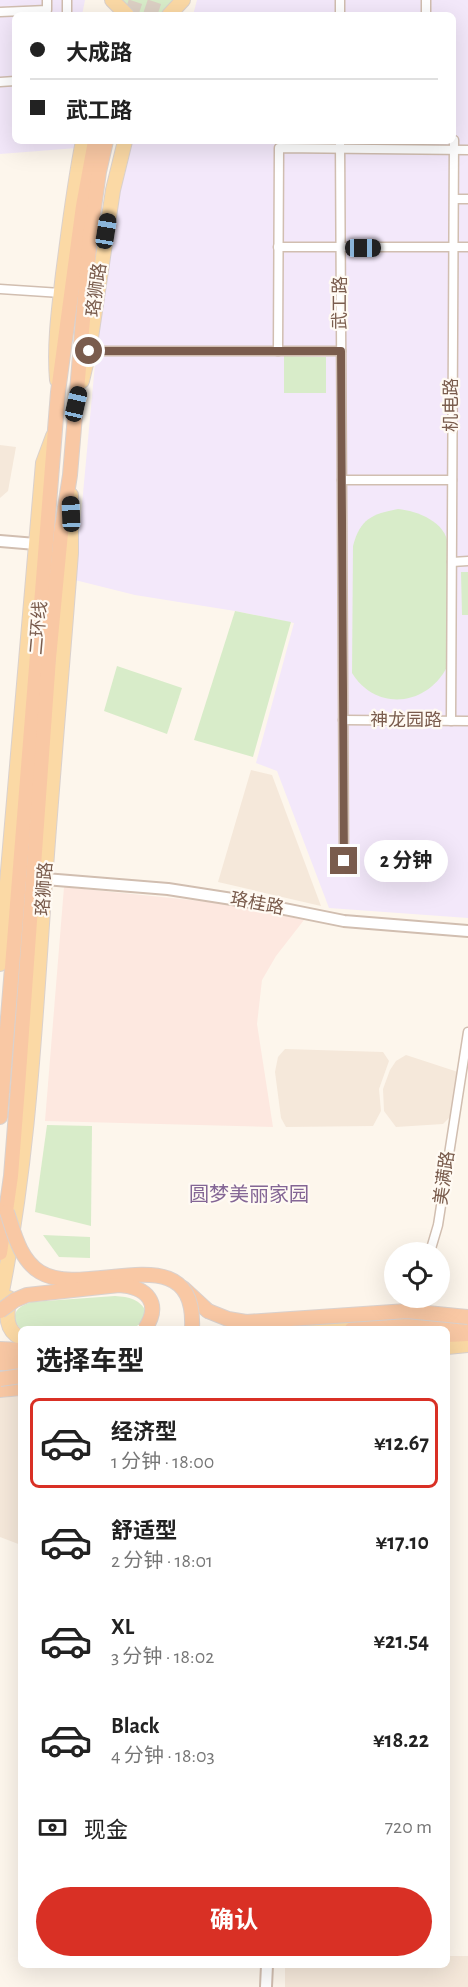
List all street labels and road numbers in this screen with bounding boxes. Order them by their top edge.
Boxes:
street label: 珞狮路 [82,262,110,318]
street label: 武工路 [330,276,350,330]
street label: 机电路 [441,378,461,432]
street label: 二环线 [26,600,50,656]
street label: 神龙园路 [370,710,442,730]
street label: 珞狮路 [32,861,56,917]
street label: 珞桂路 [229,888,286,918]
street label: 美满路 [430,1150,458,1206]

